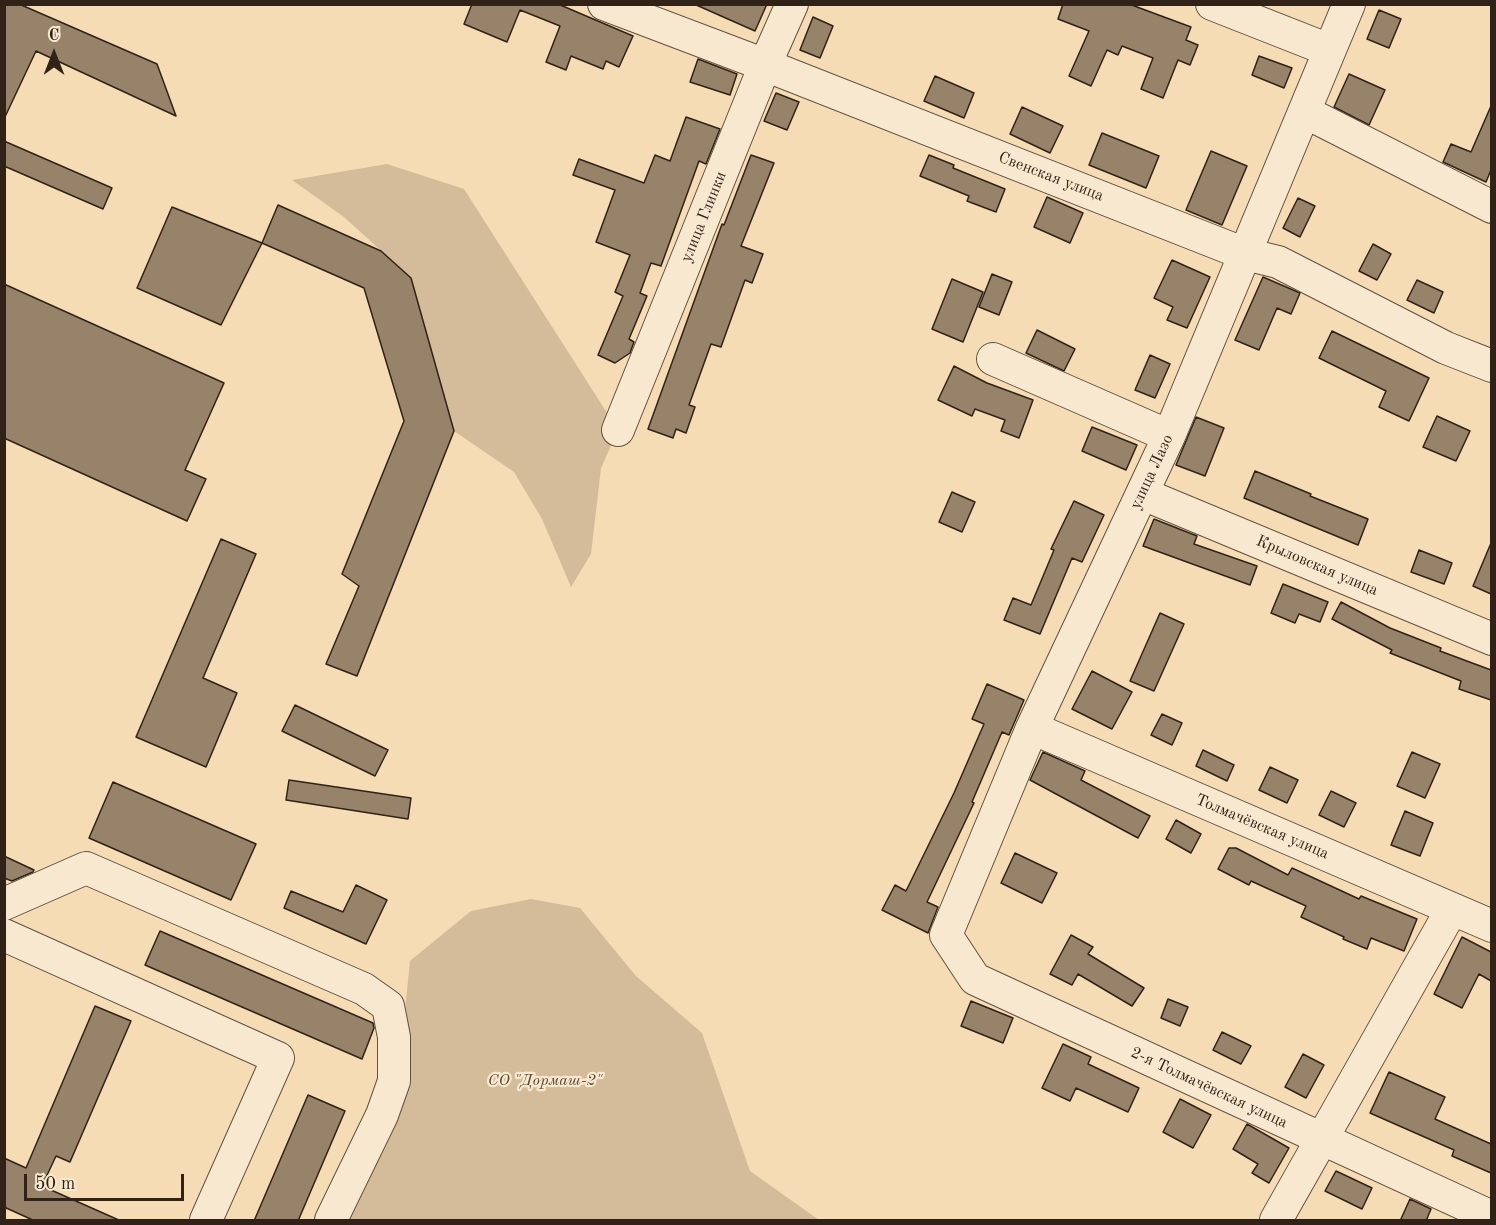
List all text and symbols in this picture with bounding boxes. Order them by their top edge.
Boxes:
north arrow [24,24,84,84]
text: С [49,28,59,44]
street label: Свенская улица [996,148,1106,206]
street label: улица Глинки [677,169,731,265]
street label: улица Лазо [1126,431,1178,513]
street label: Крыловская улица [1253,532,1381,600]
street label: Толмачёвская улица [1192,790,1332,864]
street label: 2-я Толмачёвская улица [1127,1043,1291,1133]
park label: СО "Дормаш-2" [488,1071,602,1091]
scale bar [27,1162,188,1200]
text: 50 m [35,1175,75,1193]

